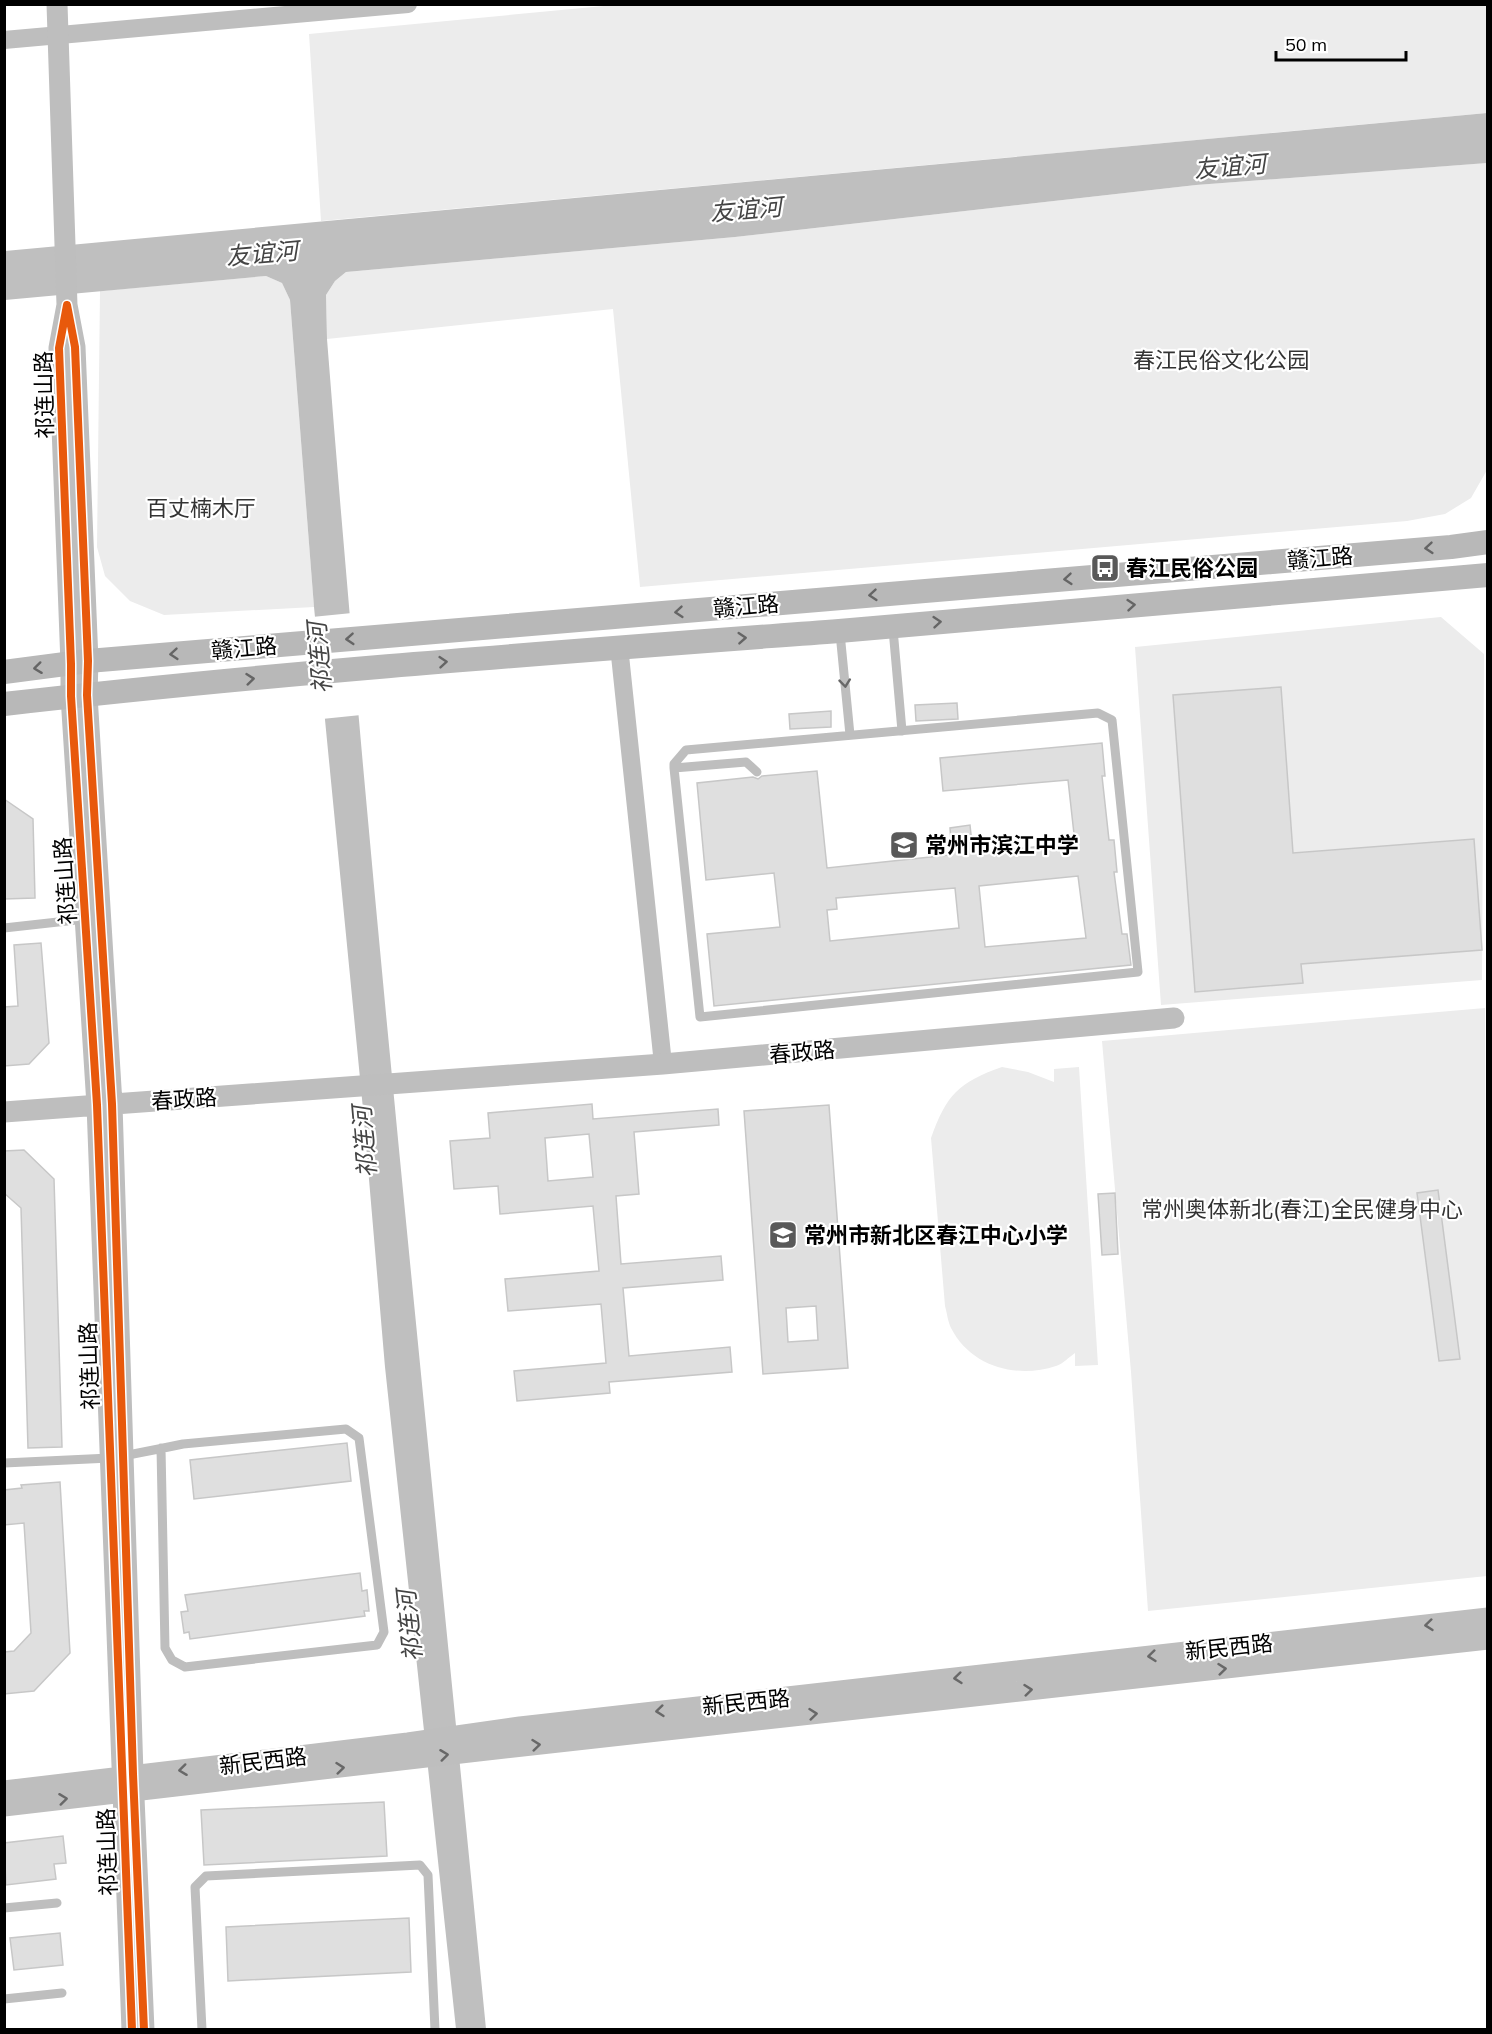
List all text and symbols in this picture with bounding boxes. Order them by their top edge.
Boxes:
scale bar [1276,24,1406,62]
text: 50 m [1285,33,1327,56]
water label: 友谊河 [1193,148,1271,184]
water label: 友谊河 [709,191,787,227]
water label: 友谊河 [225,235,303,271]
park label: 春江民俗文化公园 [1133,346,1309,374]
street label: 祁连山路 [29,351,59,439]
park label: 百丈楠木厅 [146,494,256,522]
street label: 赣江路 [1286,541,1354,575]
one-way arrow [1425,541,1434,554]
bus stop icon: 春江民俗公园 [1089,552,1121,584]
place label: 春江民俗公园 [1126,554,1258,582]
one-way arrow [1063,572,1072,585]
one-way arrow [869,588,878,601]
street label: 赣江路 [712,589,780,623]
one-way arrow [1126,599,1135,612]
one-way arrow [675,605,684,618]
one-way arrow [932,616,941,629]
water label: 祁连河 [301,617,337,695]
street label: 赣江路 [210,631,278,665]
one-way arrow [738,631,747,644]
one-way arrow [346,632,355,645]
one-way arrow [170,647,179,660]
one-way arrow [439,656,448,669]
one-way arrow [33,661,42,673]
one-way arrow [246,673,255,686]
one-way arrow [838,678,851,688]
school or university icon: 常州市滨江中学 [888,829,920,861]
place label: 常州市滨江中学 [925,831,1079,859]
street label: 祁连山路 [48,836,82,926]
street label: 春政路 [768,1035,836,1069]
street label: 春政路 [150,1083,218,1115]
water label: 祁连河 [346,1101,382,1179]
park label: 常州奥体新北(春江)全民健身中心 [1141,1195,1463,1223]
school or university icon: 常州市新北区春江中心小学 [767,1219,799,1251]
place label: 常州市新北区春江中心小学 [804,1221,1068,1249]
street label: 祁连山路 [73,1322,105,1410]
water label: 祁连河 [390,1585,428,1663]
one-way arrow [1425,1618,1434,1631]
street label: 新民西路 [1184,1628,1274,1666]
one-way arrow [1148,1649,1157,1662]
one-way arrow [1217,1663,1226,1676]
one-way arrow [954,1671,963,1684]
street label: 新民西路 [701,1683,791,1721]
one-way arrow [1023,1684,1033,1697]
one-way arrow [656,1705,665,1717]
one-way arrow [809,1708,818,1721]
one-way arrow [531,1739,541,1751]
street label: 新民西路 [218,1742,308,1780]
one-way arrow [439,1750,448,1762]
one-way arrow [335,1762,344,1775]
one-way arrow [178,1764,187,1776]
one-way arrow [58,1794,67,1806]
street label: 祁连山路 [91,1808,123,1896]

